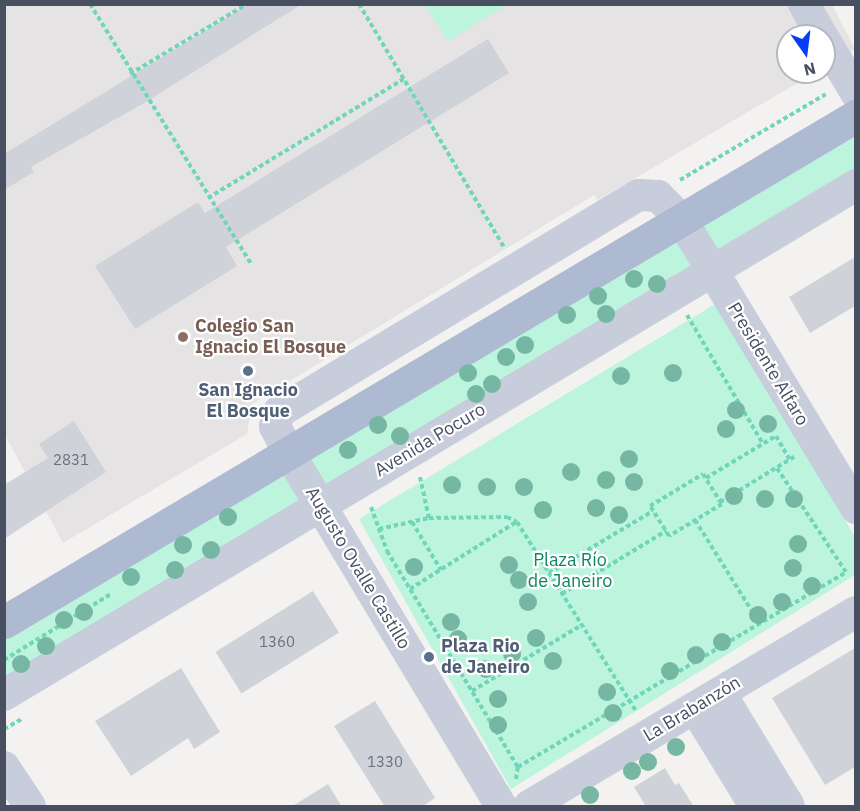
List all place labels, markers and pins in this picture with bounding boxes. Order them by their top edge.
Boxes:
place label: Colegio San Ignacio El Bosque [195,316,346,358]
marker: Colegio San Ignacio El Bosque [176,330,190,344]
marker: San Ignacio El Bosque [241,364,255,378]
place label: San Ignacio El Bosque [198,380,298,422]
place label: Plaza Rio de Janeiro [441,636,530,678]
marker: Plaza Rio de Janeiro [422,650,436,664]

